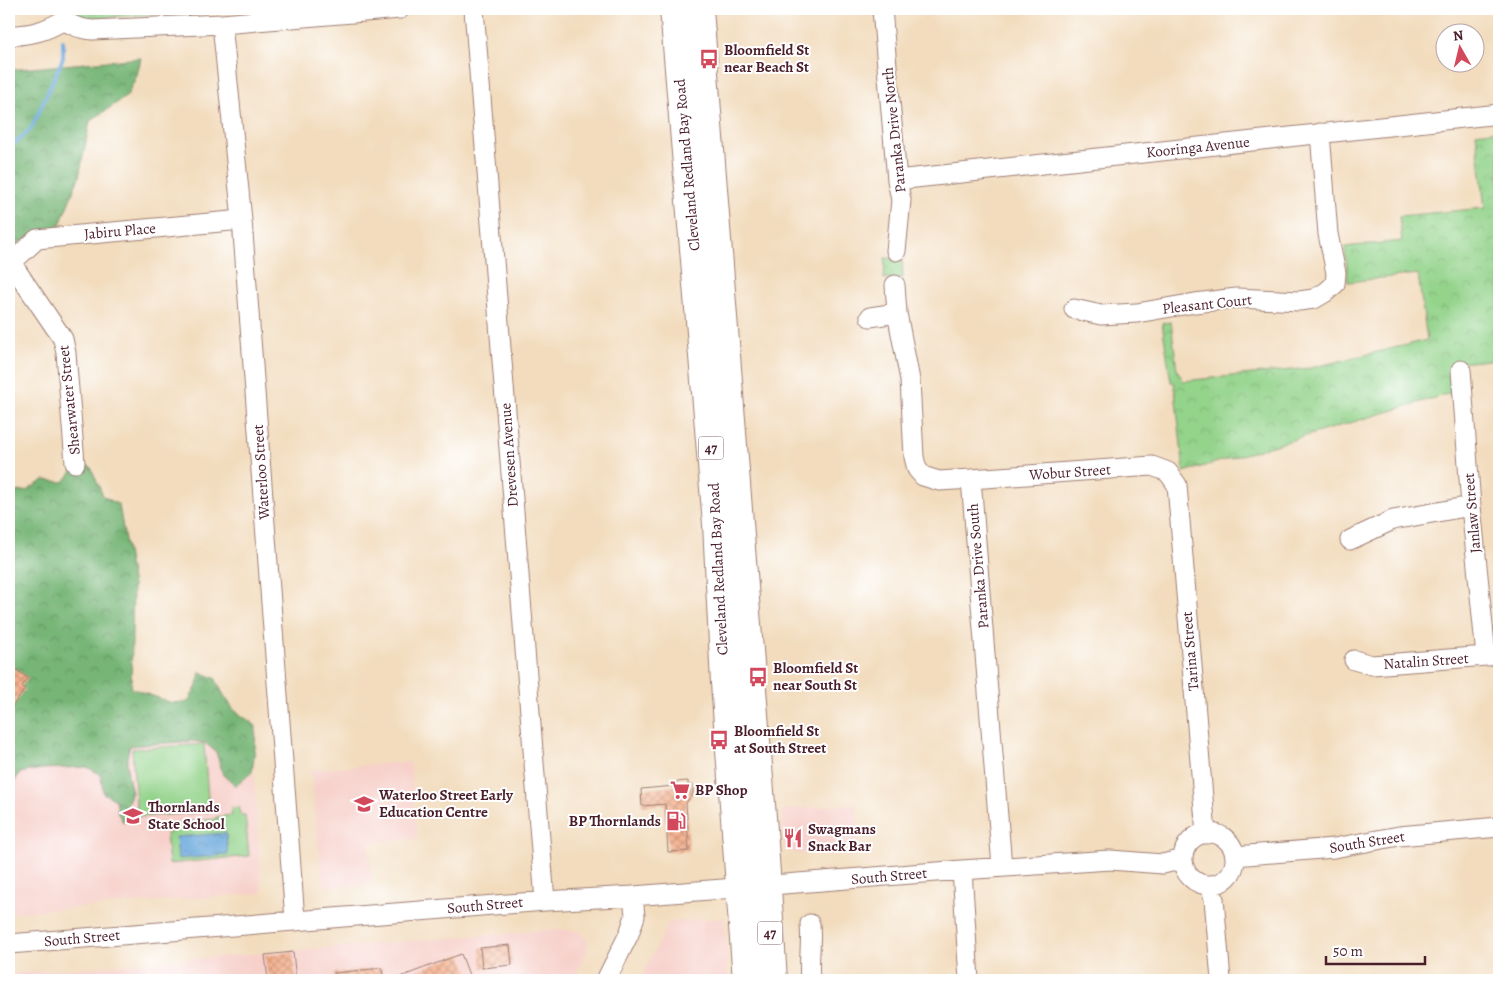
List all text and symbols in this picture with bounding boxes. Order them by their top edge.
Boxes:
north arrow [1436,22,1486,72]
text: N [1452,26,1465,46]
place label: Bloomfield St near Beach St [724,40,809,77]
bus stop icon: Bloomfield St near Beach St [698,48,720,70]
street label: Paranka Drive North [877,66,911,194]
street label: Cleveland Redland Bay Road [669,77,704,252]
street label: Kooringa Avenue [1145,132,1251,162]
street label: Jabiru Place [83,218,157,244]
street label: Pleasant Court [1161,289,1253,319]
street label: Shearwater Street [53,344,85,456]
street label: Drevesen Avenue [495,402,523,508]
street label: Waterloo Street [248,424,274,521]
road number: 47 [698,436,724,459]
street label: Wobur Street [1028,459,1111,485]
street label: Janlaw Street [1459,472,1485,554]
street label: Cleveland Redland Bay Road [703,481,733,656]
street label: Paranka Drive South [963,503,993,629]
street label: Tarina Street [1177,611,1203,691]
street label: Natalin Street [1383,648,1469,674]
place label: Bloomfield St near South St [773,658,858,695]
bus stop icon: Bloomfield St near South St [747,666,769,688]
place label: Bloomfield St at South Street [734,721,826,758]
bus stop icon: Bloomfield St at South Street [708,729,730,751]
supermarket icon: BP Shop [669,779,691,801]
place label: BP Shop [695,780,748,800]
place label: Waterloo Street Early Education Centre [378,785,514,822]
school or university icon: Waterloo Street Early Education Centre [353,793,375,815]
place label: Thornlands State School [148,797,225,834]
school or university icon: Thornlands State School [122,805,144,827]
fuel station icon: BP Thornlands [665,810,687,832]
place label: BP Thornlands [569,811,661,831]
place label: Swagmans Snack Bar [808,819,876,856]
street label: South Street [1328,826,1406,858]
restaurant icon: Swagmans Snack Bar [782,827,804,849]
street label: South Street [850,863,928,889]
street label: South Street [446,892,524,918]
road number: 47 [758,921,782,944]
street label: South Street [43,925,121,951]
scale bar [1326,934,1424,966]
text: 50 m [1333,941,1363,961]

